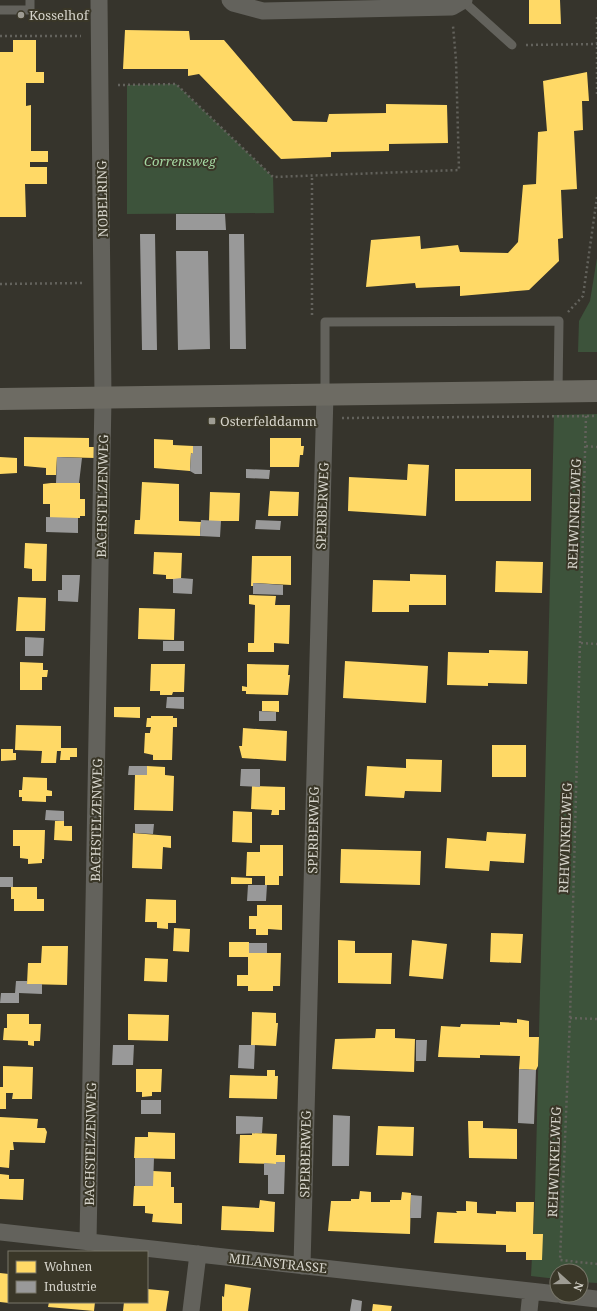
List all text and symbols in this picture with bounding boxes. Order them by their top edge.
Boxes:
place label: Kosselhof [29,6,90,24]
marker: Kosselhof [16,10,26,20]
park label: Corrensweg [144,152,217,170]
street label: NOBELRING [92,160,112,238]
place label: Osterfelddamm [220,412,317,430]
marker: Osterfelddamm [207,416,217,426]
street label: BACHSTELZENWEG [92,434,112,558]
street label: REHWINKELWEG [563,458,585,570]
street label: SPERBERWEG [311,461,333,550]
street label: BACHSTELZENWEG [86,758,106,882]
street label: REHWINKELWEG [554,782,576,894]
street label: SPERBERWEG [303,785,323,874]
street label: BACHSTELZENWEG [80,1082,100,1206]
street label: REHWINKELWEG [543,1106,565,1218]
street label: SPERBERWEG [295,1109,315,1198]
street label: MILANSTRASSE [228,1249,328,1277]
legend [8,1251,148,1303]
text: Wohnen [44,1258,93,1275]
north arrow [549,1263,589,1303]
text: Industrie [44,1278,97,1295]
text: N [570,1280,587,1294]

